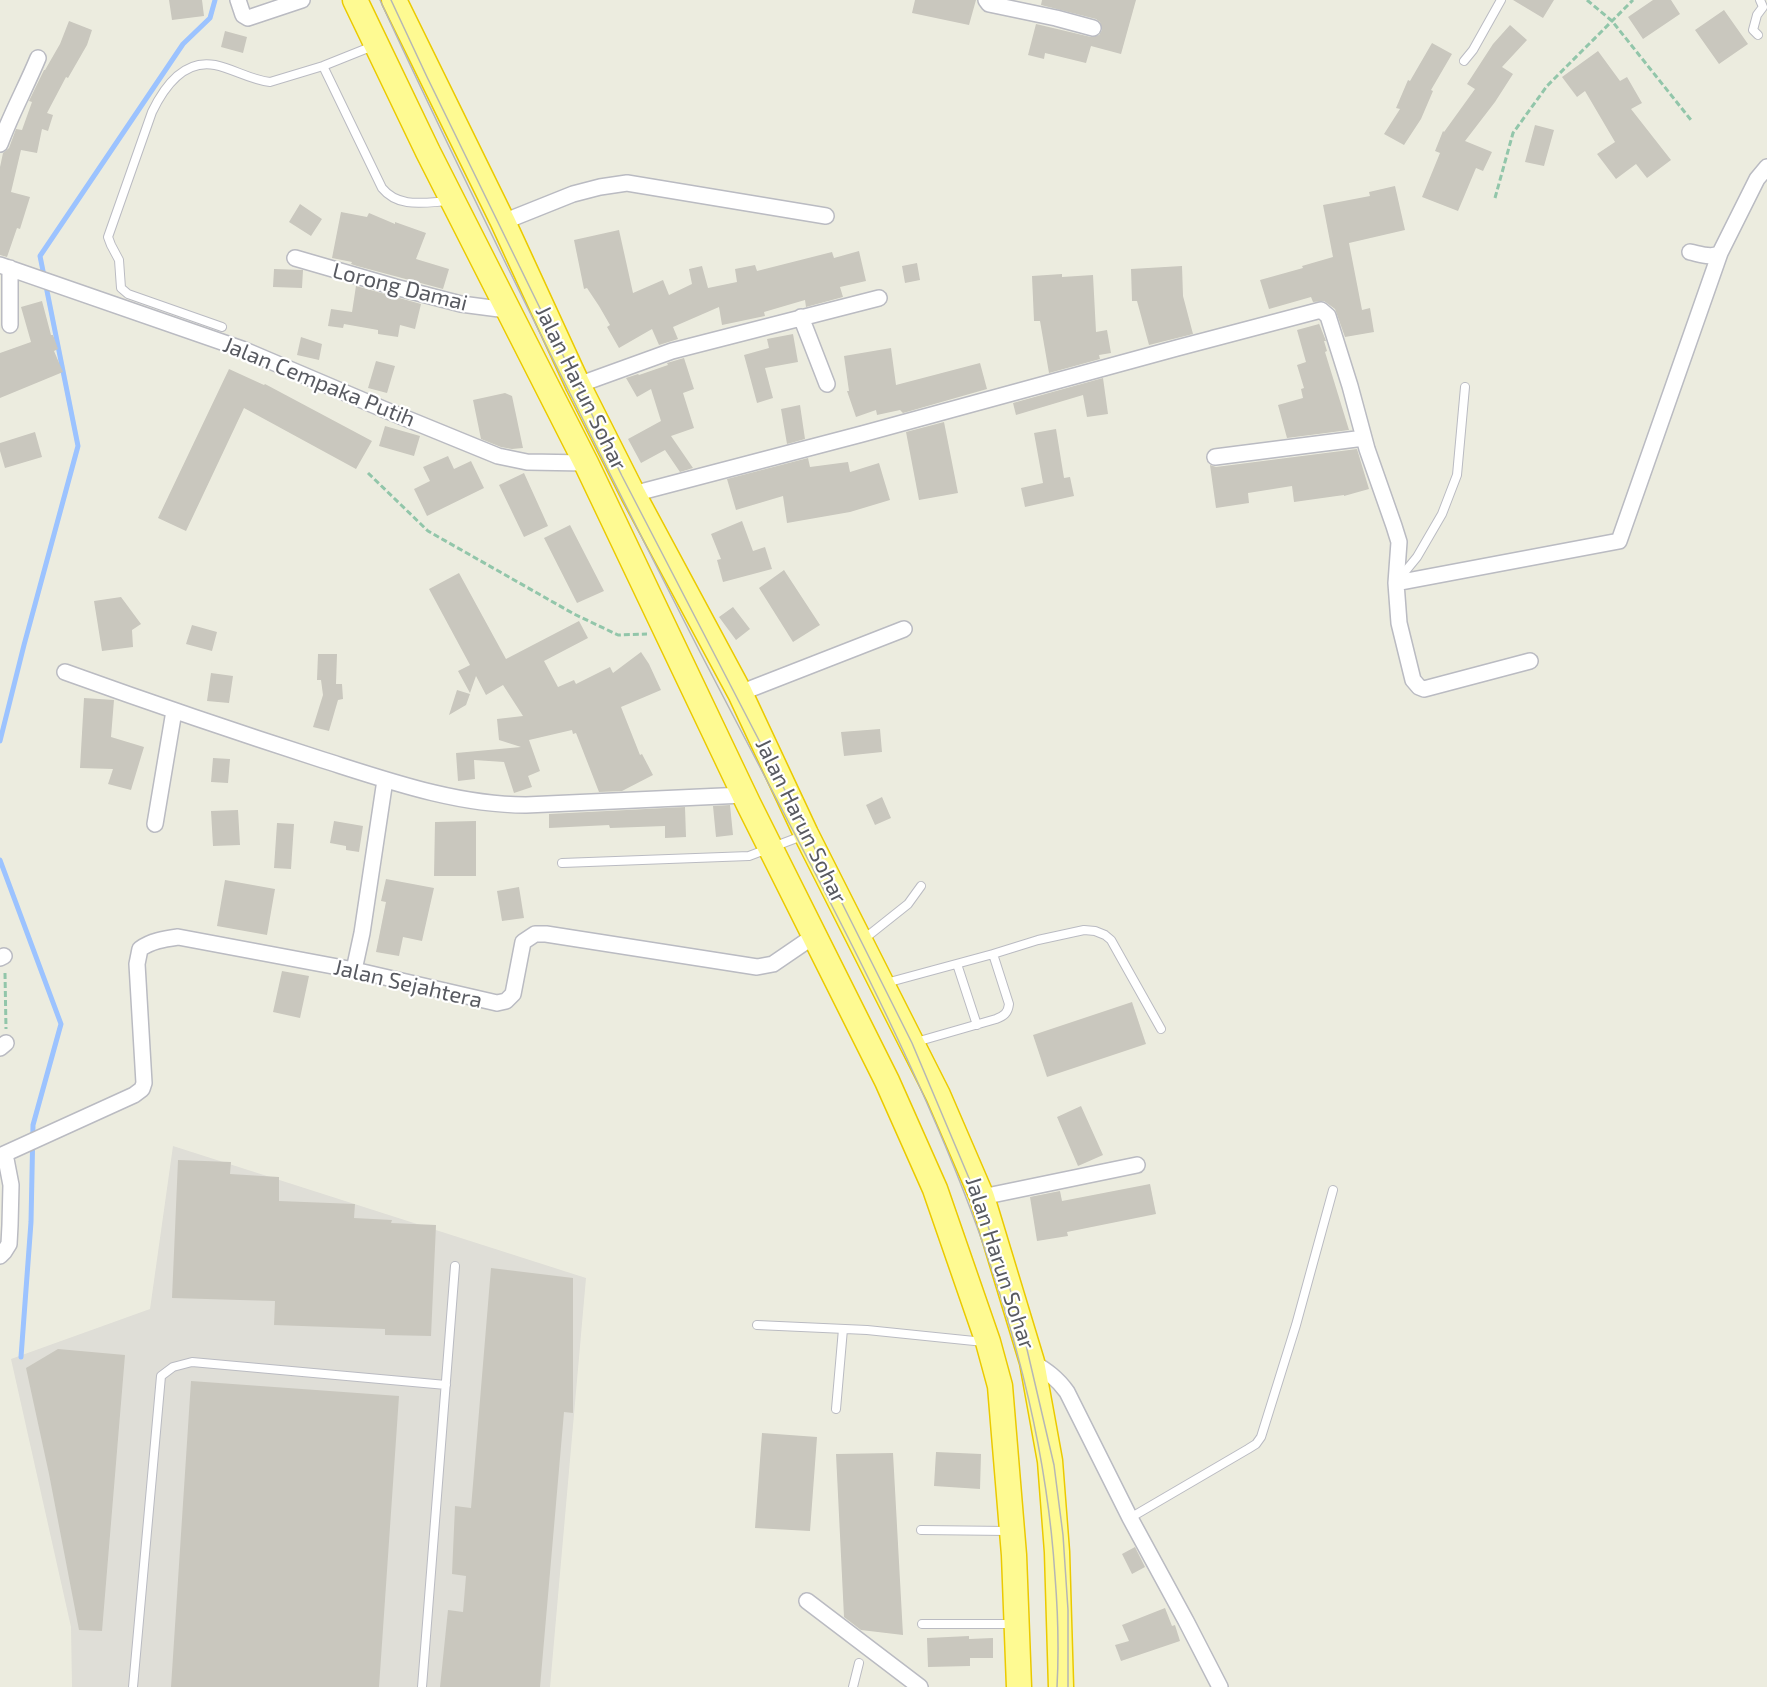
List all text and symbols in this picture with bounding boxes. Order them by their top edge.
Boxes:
street label: Lorong Damai [330,257,470,317]
street label: Jalan Harun Sohar [530,301,632,475]
street label: Jalan Cempaka Putih [219,331,419,433]
street label: Jalan Harun Sohar [750,734,852,908]
street label: Jalan Sejahtera [331,954,485,1014]
street label: Jalan Harun Sohar [960,1173,1040,1353]

